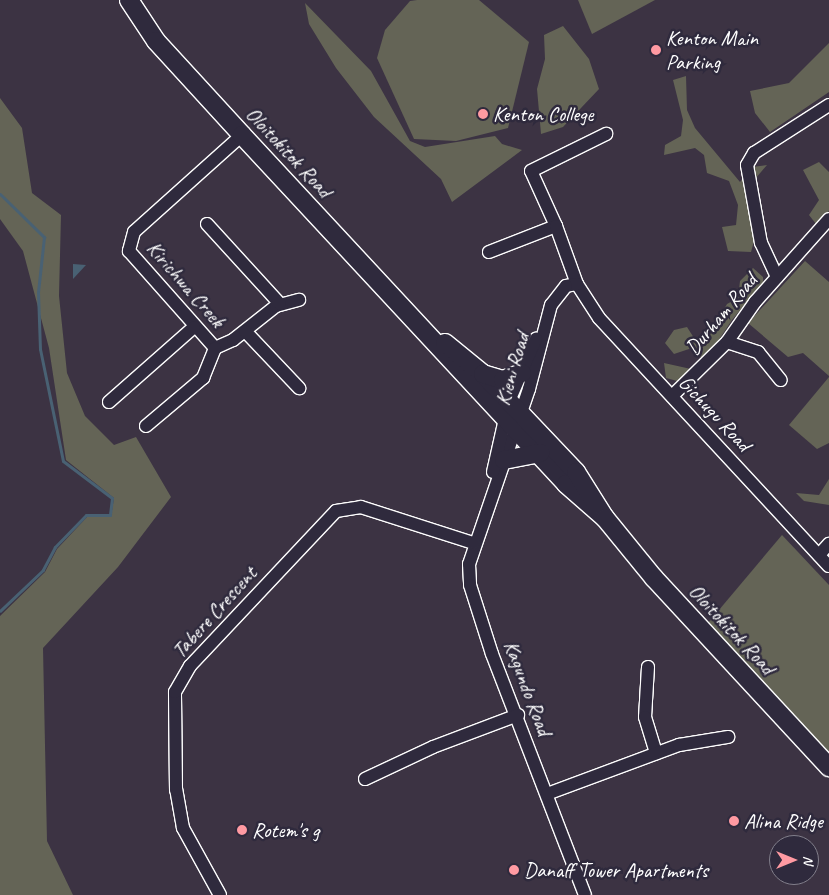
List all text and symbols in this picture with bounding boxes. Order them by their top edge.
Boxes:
place label: Kenton Main Parking [666,25,758,75]
marker: Kenton Main Parking [650,44,662,56]
place label: Kenton College [493,101,593,127]
street label: Oloitokitok Road [241,102,337,202]
marker: Kenton College [477,108,489,120]
street label: Kirichwa Creek [142,236,230,332]
street label: Durham Road [680,269,762,359]
street label: Kieni Road [490,329,534,409]
street label: Gichugu Road [674,370,756,456]
street label: Tabere Crescent [166,561,262,663]
street label: Oloitokitok Road [684,579,780,679]
street label: Kagundo Road [498,637,558,739]
place label: Alina Ridge [744,808,823,834]
marker: Alina Ridge [728,815,740,827]
place label: Rotem's g [252,817,319,843]
marker: Rotem's g [236,824,248,836]
north arrow [769,835,819,885]
text: N [800,856,817,864]
place label: Danaff Tower Apartments [524,857,708,883]
marker: Danaff Tower Apartments [508,864,520,876]

